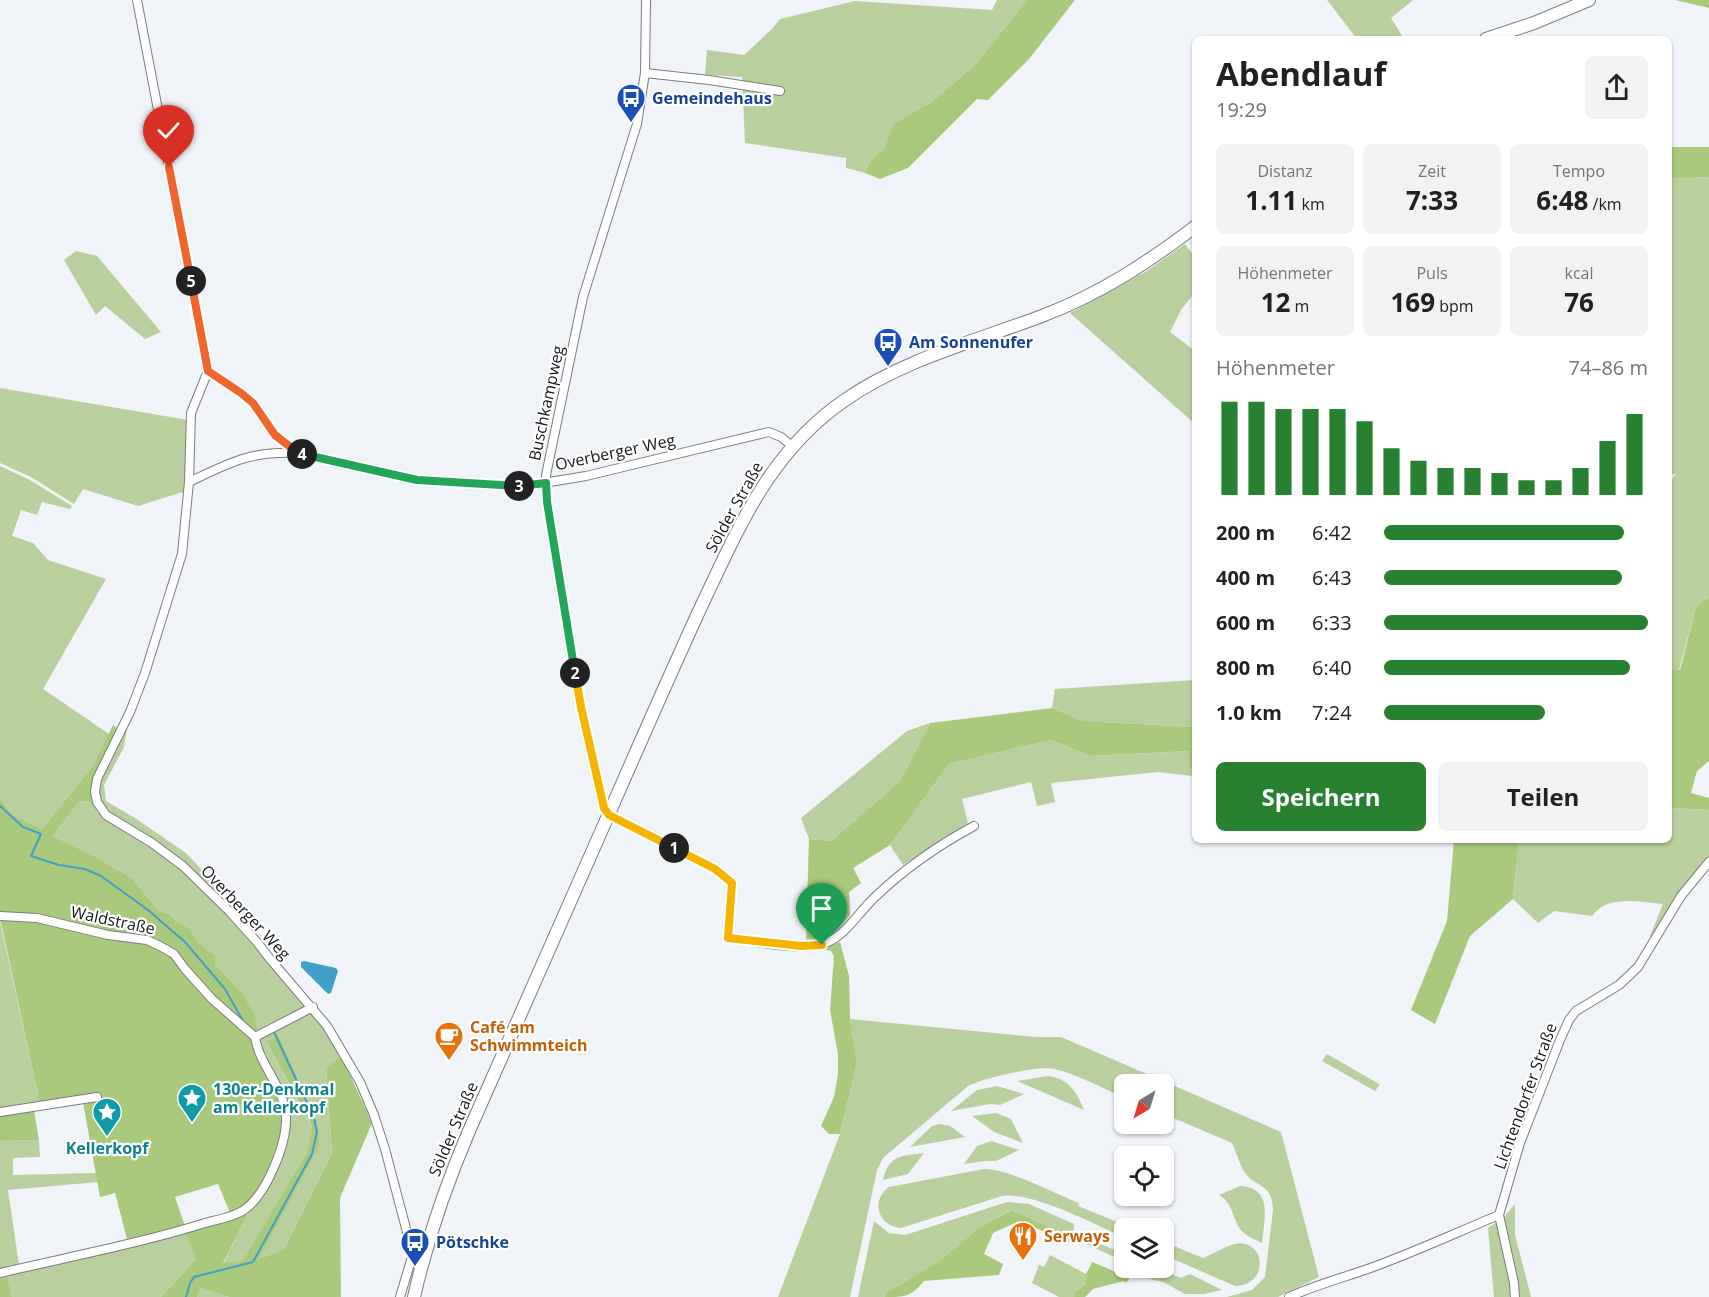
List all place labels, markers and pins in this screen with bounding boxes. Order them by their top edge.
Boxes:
bus stop icon: Gemeindehaus [615,82,647,124]
place label: Gemeindehaus [652,87,772,109]
pin [143,105,194,167]
pin: 5 [176,266,206,296]
bus stop icon: Am Sonnenufer [872,326,904,368]
place label: Am Sonnenufer [909,331,1033,353]
pin: 4 [287,439,317,469]
pin: 3 [504,471,534,501]
pin: 2 [560,658,590,688]
pin: 1 [659,833,689,863]
pin [796,883,847,945]
place label: Café am Schwimmteich [470,1016,588,1056]
cafe icon: Café am Schwimmteich [433,1020,465,1062]
place label: 130er-Denkmal am Kellerkopf [213,1078,334,1118]
place icon: 130er-Denkmal am Kellerkopf [176,1082,208,1124]
place icon: Kellerkopf [91,1096,123,1138]
place label: Kellerkopf [66,1137,149,1159]
restaurant icon: Serways [1007,1220,1039,1262]
place label: Serways [1044,1225,1110,1247]
bus stop icon: Pötschke [399,1226,431,1268]
place label: Pötschke [436,1231,509,1253]

